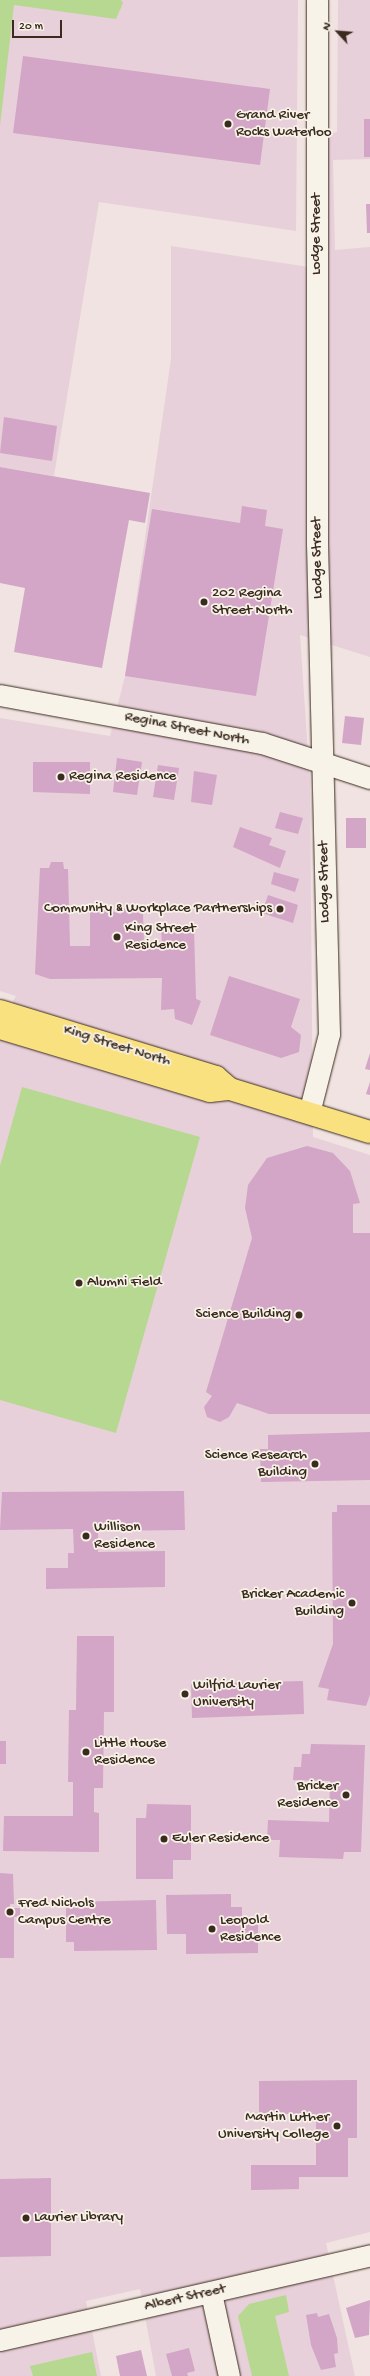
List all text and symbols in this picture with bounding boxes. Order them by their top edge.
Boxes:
scale bar [14,12,64,38]
north arrow [318,12,358,52]
text: 20 m [19,20,43,34]
text: N [320,21,334,33]
place label: Grand River Rocks Waterloo [236,106,332,141]
marker: Grand River Rocks Waterloo [223,119,233,129]
street label: Lodge Street [308,193,326,275]
street label: Lodge Street [308,517,328,599]
place label: 202 Regina Street North [212,584,293,619]
marker: 202 Regina Street North [199,597,209,607]
street label: Regina Street North [123,708,251,750]
place label: Regina Residence [69,768,176,786]
marker: Regina Residence [56,772,66,782]
street label: Lodge Street [315,841,335,923]
place label: Community & Workplace Partnerships [44,900,272,918]
marker: Community & Workplace Partnerships [275,904,285,914]
place label: King Street Residence [125,919,196,954]
marker: King Street Residence [112,932,122,942]
street label: King Street North [61,1021,173,1071]
place label: Alumni Field [87,1274,162,1292]
marker: Alumni Field [74,1278,84,1288]
place label: Science Building [195,1306,291,1324]
marker: Science Building [294,1310,304,1320]
place label: Science Research Building [205,1446,307,1481]
marker: Science Research Building [310,1459,320,1469]
place label: Willison Residence [94,1518,155,1553]
marker: Willison Residence [81,1531,91,1541]
place label: Bricker Academic Building [242,1585,344,1620]
marker: Bricker Academic Building [347,1598,357,1608]
place label: Wilfrid Laurier University [193,1676,280,1711]
marker: Wilfrid Laurier University [180,1689,190,1699]
place label: Little House Residence [94,1734,166,1769]
marker: Little House Residence [81,1747,91,1757]
place label: Bricker Residence [277,1777,338,1812]
marker: Bricker Residence [341,1790,351,1800]
place label: Euler Residence [172,1830,269,1848]
marker: Euler Residence [159,1834,169,1844]
place label: Fred Nichols Campus Centre [18,1894,111,1929]
marker: Fred Nichols Campus Centre [5,1907,15,1917]
place label: Leopold Residence [220,1911,281,1946]
marker: Leopold Residence [207,1924,217,1934]
place label: Martin Luther University College [218,2108,329,2143]
marker: Martin Luther University College [332,2121,342,2131]
place label: Laurier Library [34,2209,123,2227]
marker: Laurier Library [21,2213,31,2223]
street label: Albert Street [143,2280,227,2316]

